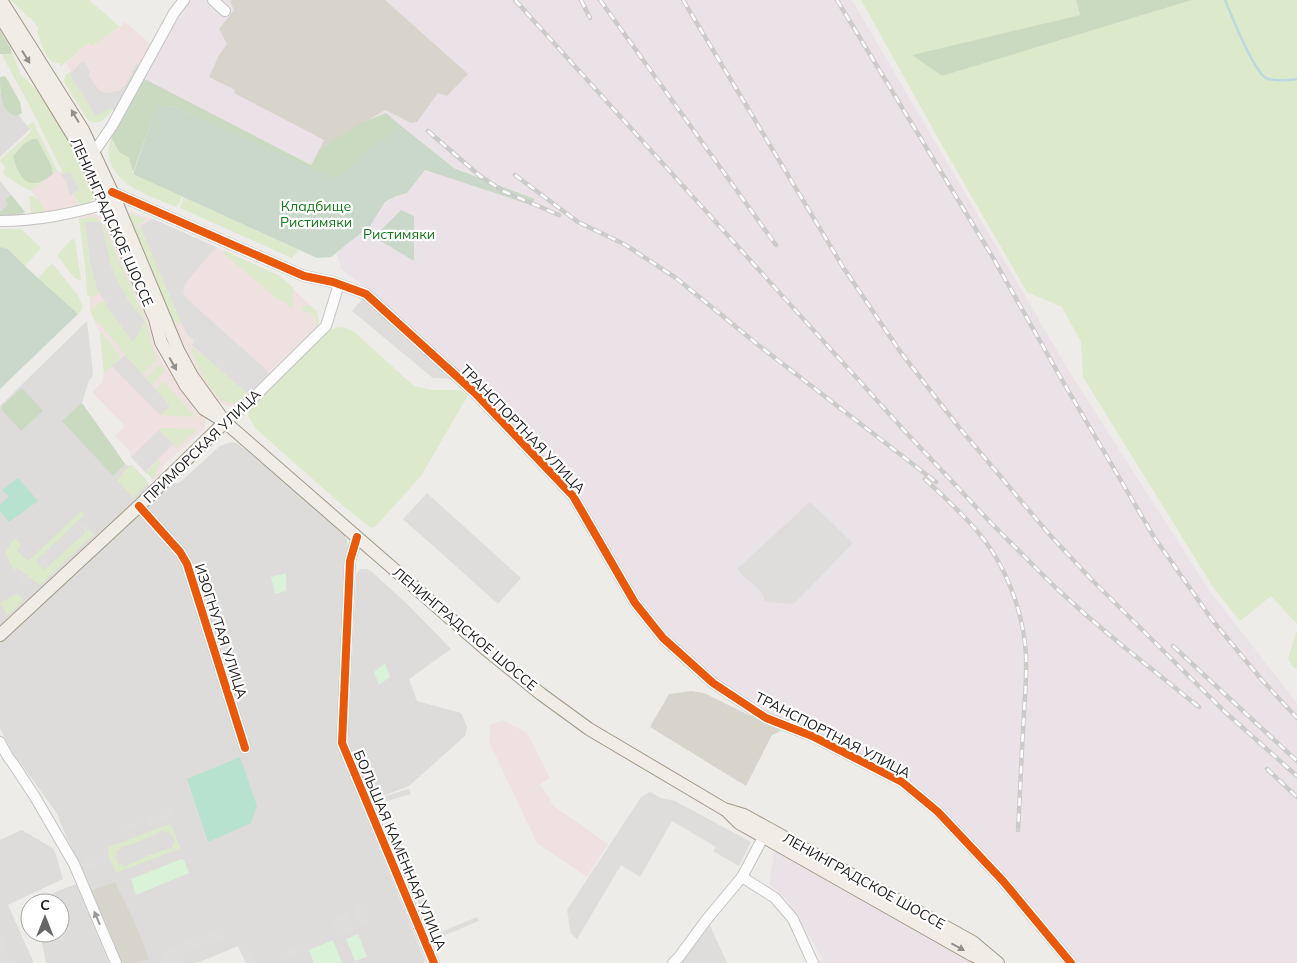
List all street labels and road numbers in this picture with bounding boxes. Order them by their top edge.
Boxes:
street label: ЛЕНИНГРАДСКОЕ ШОССЕ [67,135,157,309]
street label: ТРАНСПОРТНАЯ УЛИЦА [457,361,590,498]
street label: ПРИМОРСКАЯ УЛИЦА [140,385,265,507]
street label: ИЗОГНУТАЯ УЛИЦА [191,561,252,702]
street label: ЛЕНИНГРАДСКОЕ ШОССЕ [389,563,541,695]
street label: ТРАНСПОРТНАЯ УЛИЦА [752,688,914,782]
street label: БОЛЬШАЯ КАМЕННАЯ УЛИЦА [350,747,451,953]
street label: ЛЕНИНГРАДСКОЕ ШОССЕ [780,829,948,933]

